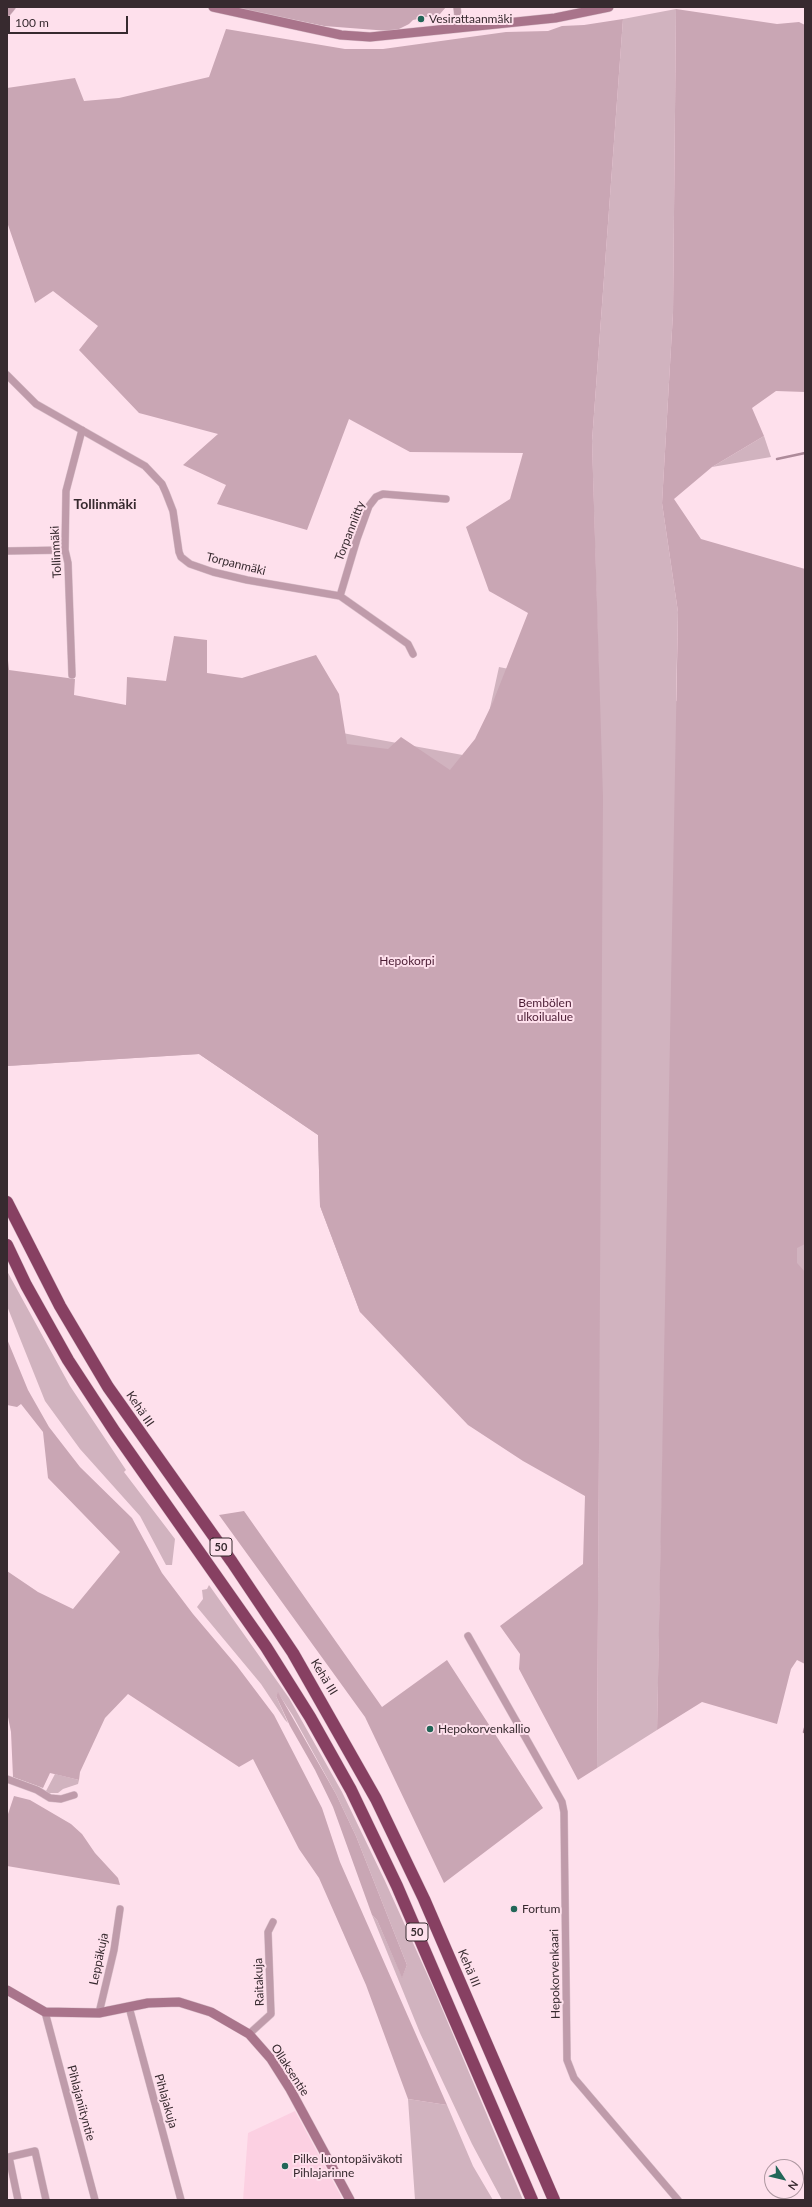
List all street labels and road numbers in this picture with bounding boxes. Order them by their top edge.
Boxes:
street label: Torpanniitty [332,499,368,563]
street label: Tollinmäki [47,525,65,579]
street label: Torpanmäki [205,550,267,578]
street label: Kehä III [123,1389,157,1429]
road number: 50 [210,1538,232,1556]
street label: Kehä III [308,1656,340,1698]
road number: 50 [406,1923,428,1941]
street label: Hepokorvenkaari [547,1929,563,2019]
street label: Leppäkuja [86,1932,112,1986]
street label: Kehä III [455,1947,483,1989]
street label: Raitakuja [251,1958,267,2006]
street label: Ollaksentie [268,2041,312,2099]
street label: Pihlajaniityntie [64,2064,98,2142]
street label: Pihlajakuja [151,2072,181,2130]

